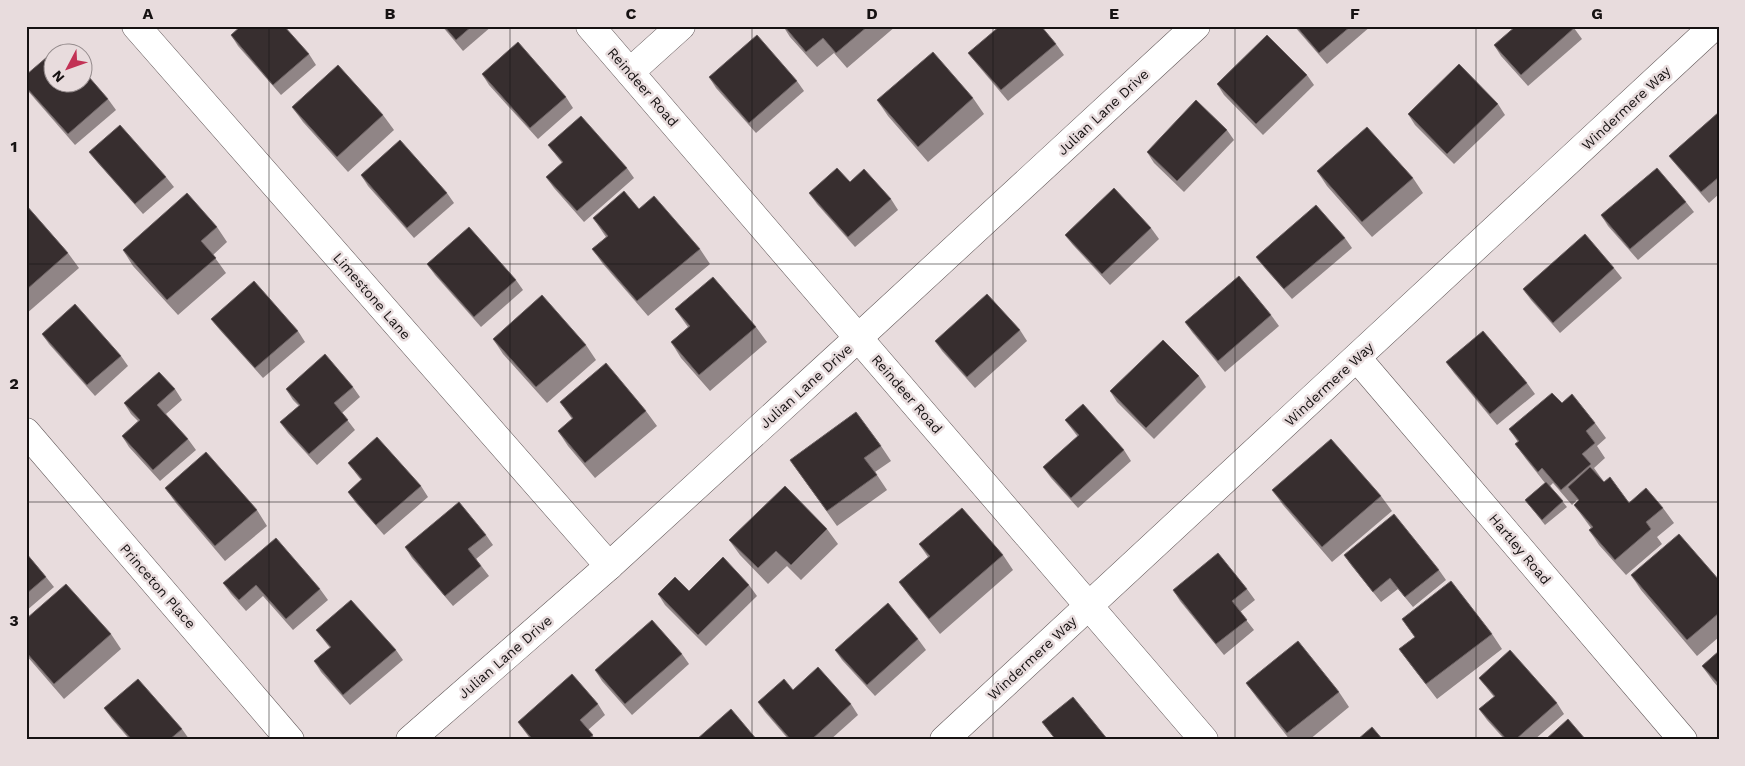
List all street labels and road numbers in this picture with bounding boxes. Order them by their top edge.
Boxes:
street label: Reindeer Road [605,44,681,130]
street label: Windermere Way [1578,62,1674,153]
street label: Julian Lane Drive [1054,66,1152,158]
street label: Limestone Lane [330,249,414,343]
street label: Windermere Way [1281,338,1377,429]
street label: Julian Lane Drive [757,340,855,432]
street label: Reindeer Road [869,351,945,437]
street label: Hartley Road [1486,510,1554,588]
street label: Princeton Place [117,540,199,632]
street label: Julian Lane Drive [455,612,555,702]
street label: Windermere Way [984,612,1080,703]

